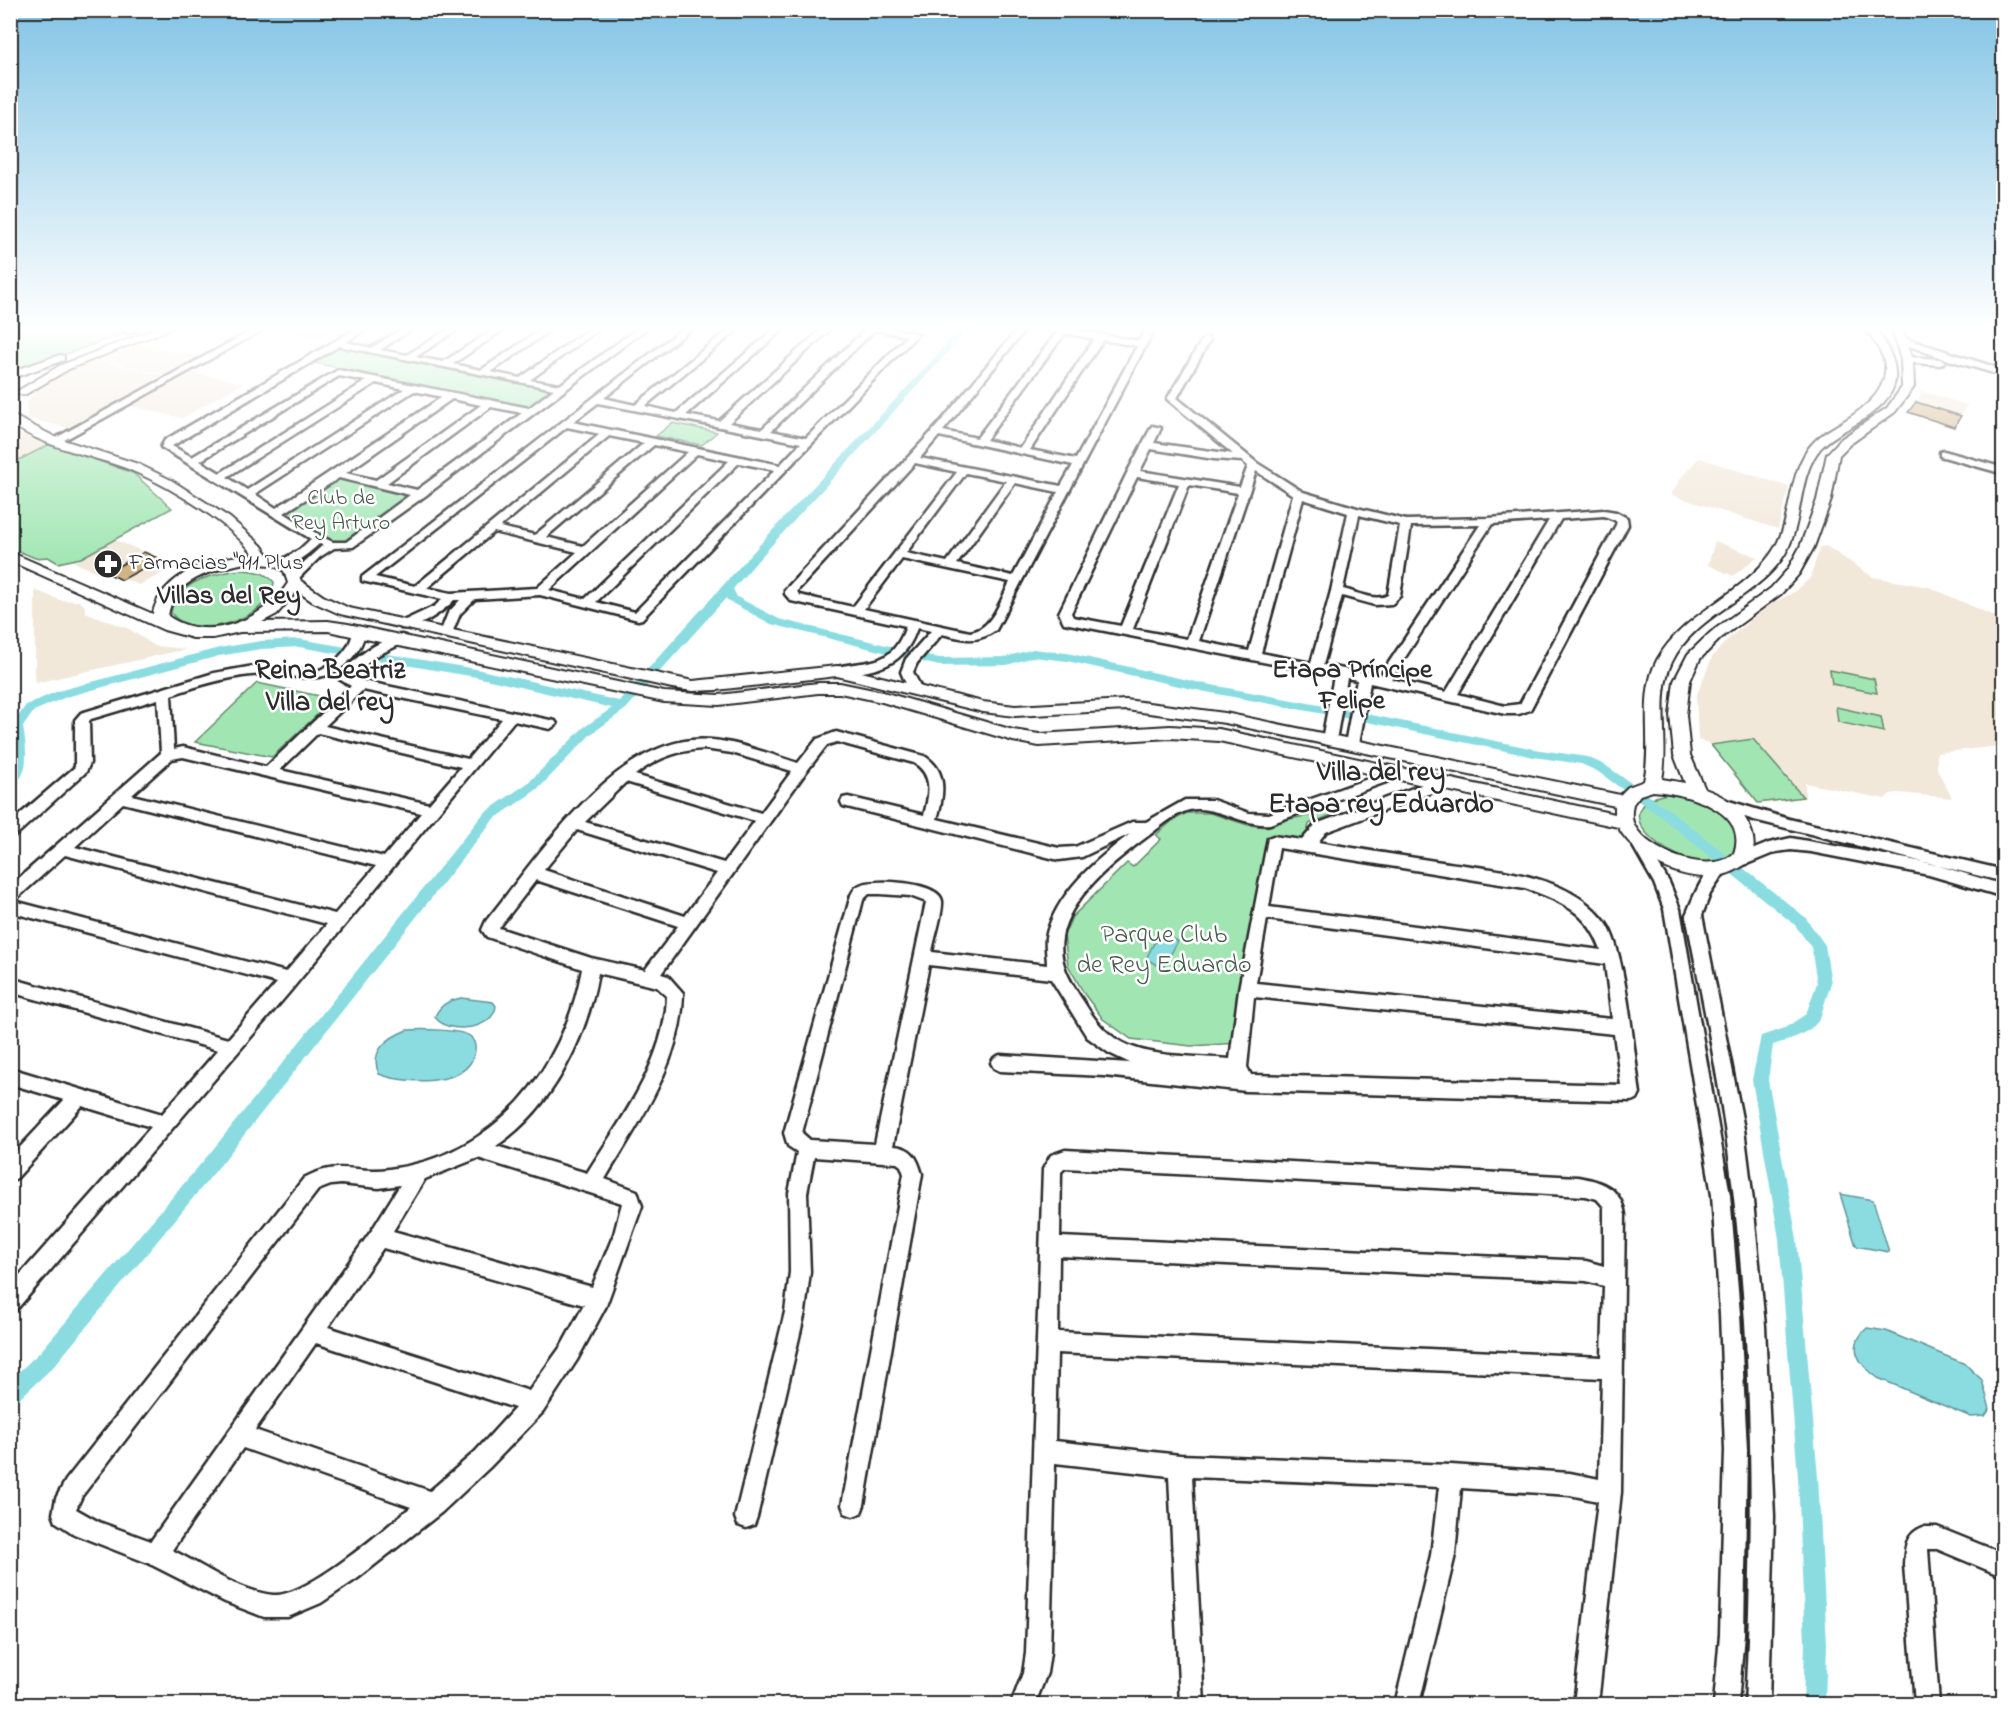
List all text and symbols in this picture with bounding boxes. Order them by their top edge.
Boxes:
park label: Club de Rey Arturo [292,483,390,541]
pharmacy icon: Farmacias "911 Plus [92,548,124,580]
place label: Farmacias "911 Plus [128,548,303,580]
district label: Villas del Rey [156,577,301,616]
district label: Reina Beatriz Villa del rey [255,651,406,724]
district label: Etapa Príncipe Felipe [1272,651,1433,721]
district label: Villa del rey Etapa rey Eduardo [1268,753,1494,826]
park label: Parque Club de Rey Eduardo [1076,917,1252,985]

